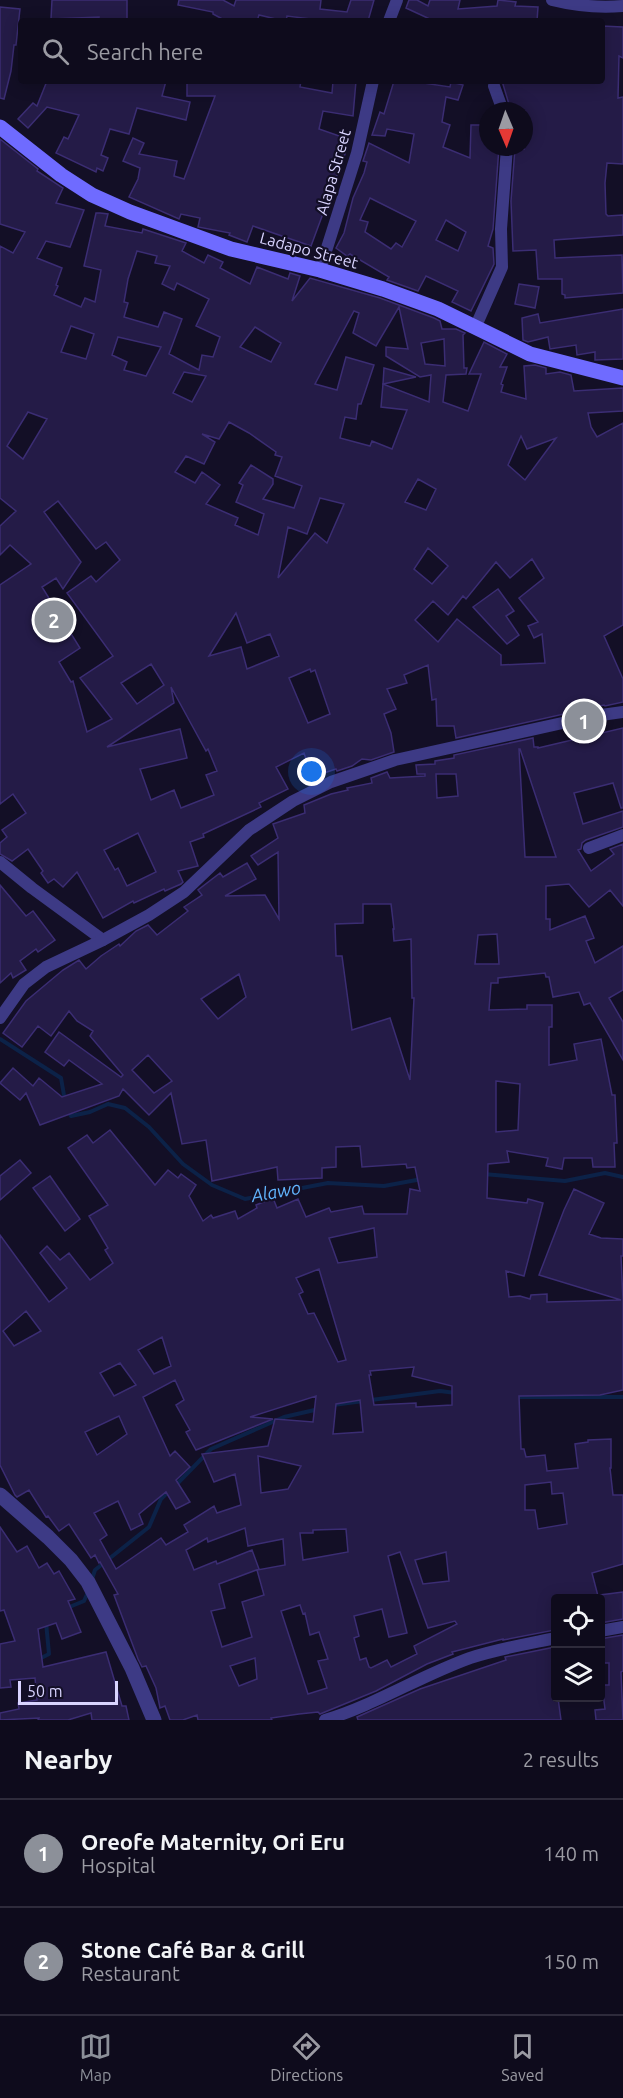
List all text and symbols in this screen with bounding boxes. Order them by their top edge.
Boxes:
search box [18,18,605,84]
icon: search [39,35,72,68]
text: Search here [87,39,203,64]
north arrow [479,102,533,156]
street label: Alapa Street [312,126,354,217]
street label: Ladapo Street [258,228,361,272]
pin: 2 [34,598,74,642]
pin: 1 [564,698,604,744]
your location [297,757,326,786]
water label: Alawo [249,1177,302,1205]
map controls [551,1594,605,1702]
button: locate [551,1594,605,1648]
button: layers [551,1648,605,1702]
scale bar [18,1678,118,1706]
text: 50 m [27,1682,63,1700]
text: Nearby [24,1745,112,1774]
text: 2 results [523,1748,599,1771]
text: Oreofe Maternity, Ori Eru [81,1829,345,1854]
text: 1 [38,1842,49,1865]
text: 140 m [543,1842,599,1865]
text: Hospital [81,1854,155,1877]
text: Stone Café Bar & Grill [81,1937,305,1962]
text: 2 [38,1950,49,1973]
text: 150 m [543,1950,599,1973]
text: Restaurant [81,1962,180,1985]
tab: Map [79,2030,112,2084]
tab: Directions [270,2030,343,2084]
tab: Saved [501,2030,544,2084]

